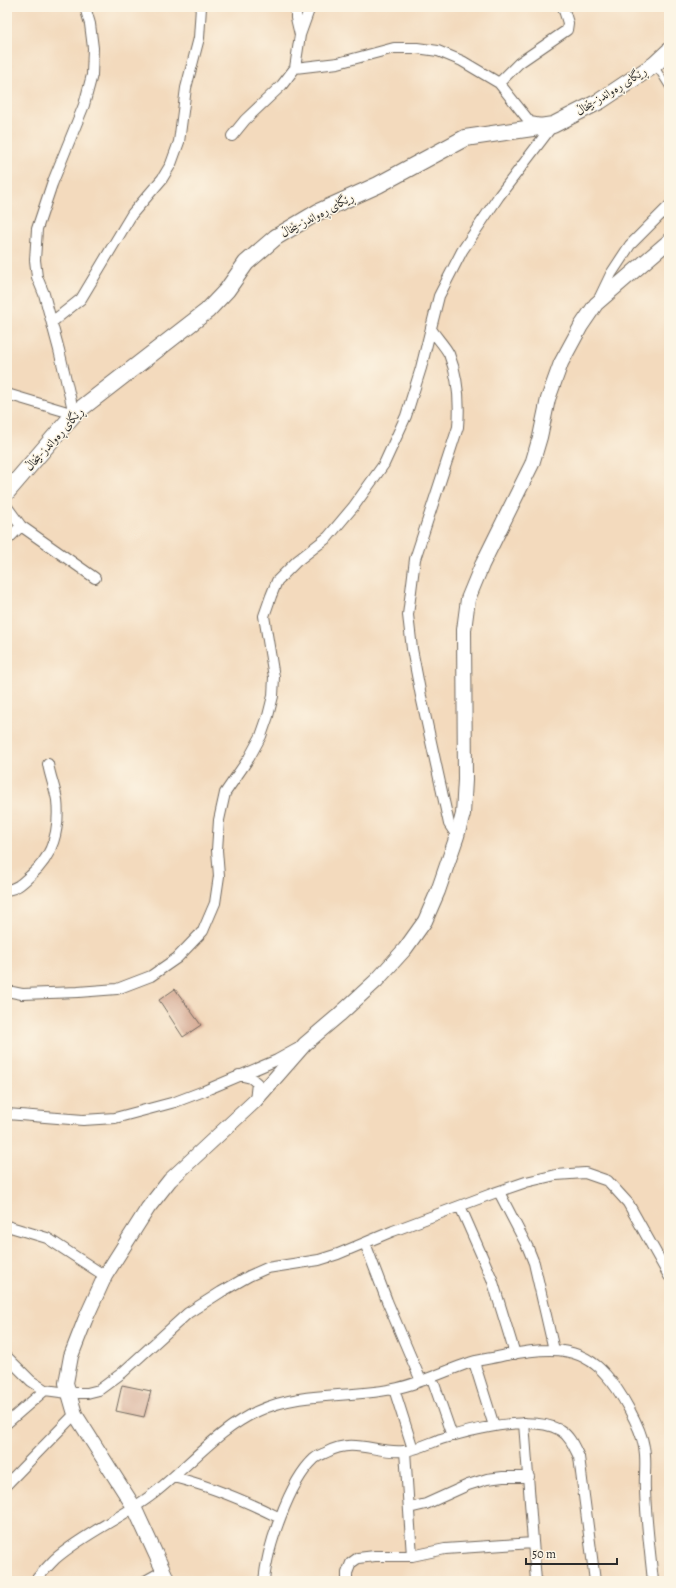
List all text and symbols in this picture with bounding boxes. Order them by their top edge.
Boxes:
street label: ڕێگای ڕەواندز-بێخاڵ [573,63,651,121]
street label: ڕێگای ڕەواندز-بێخاڵ [278,189,357,243]
street label: ڕێگای ڕەواندز-بێخاڵ [21,404,89,476]
scale bar [526,1540,617,1566]
text: 50 m [532,1546,556,1562]

